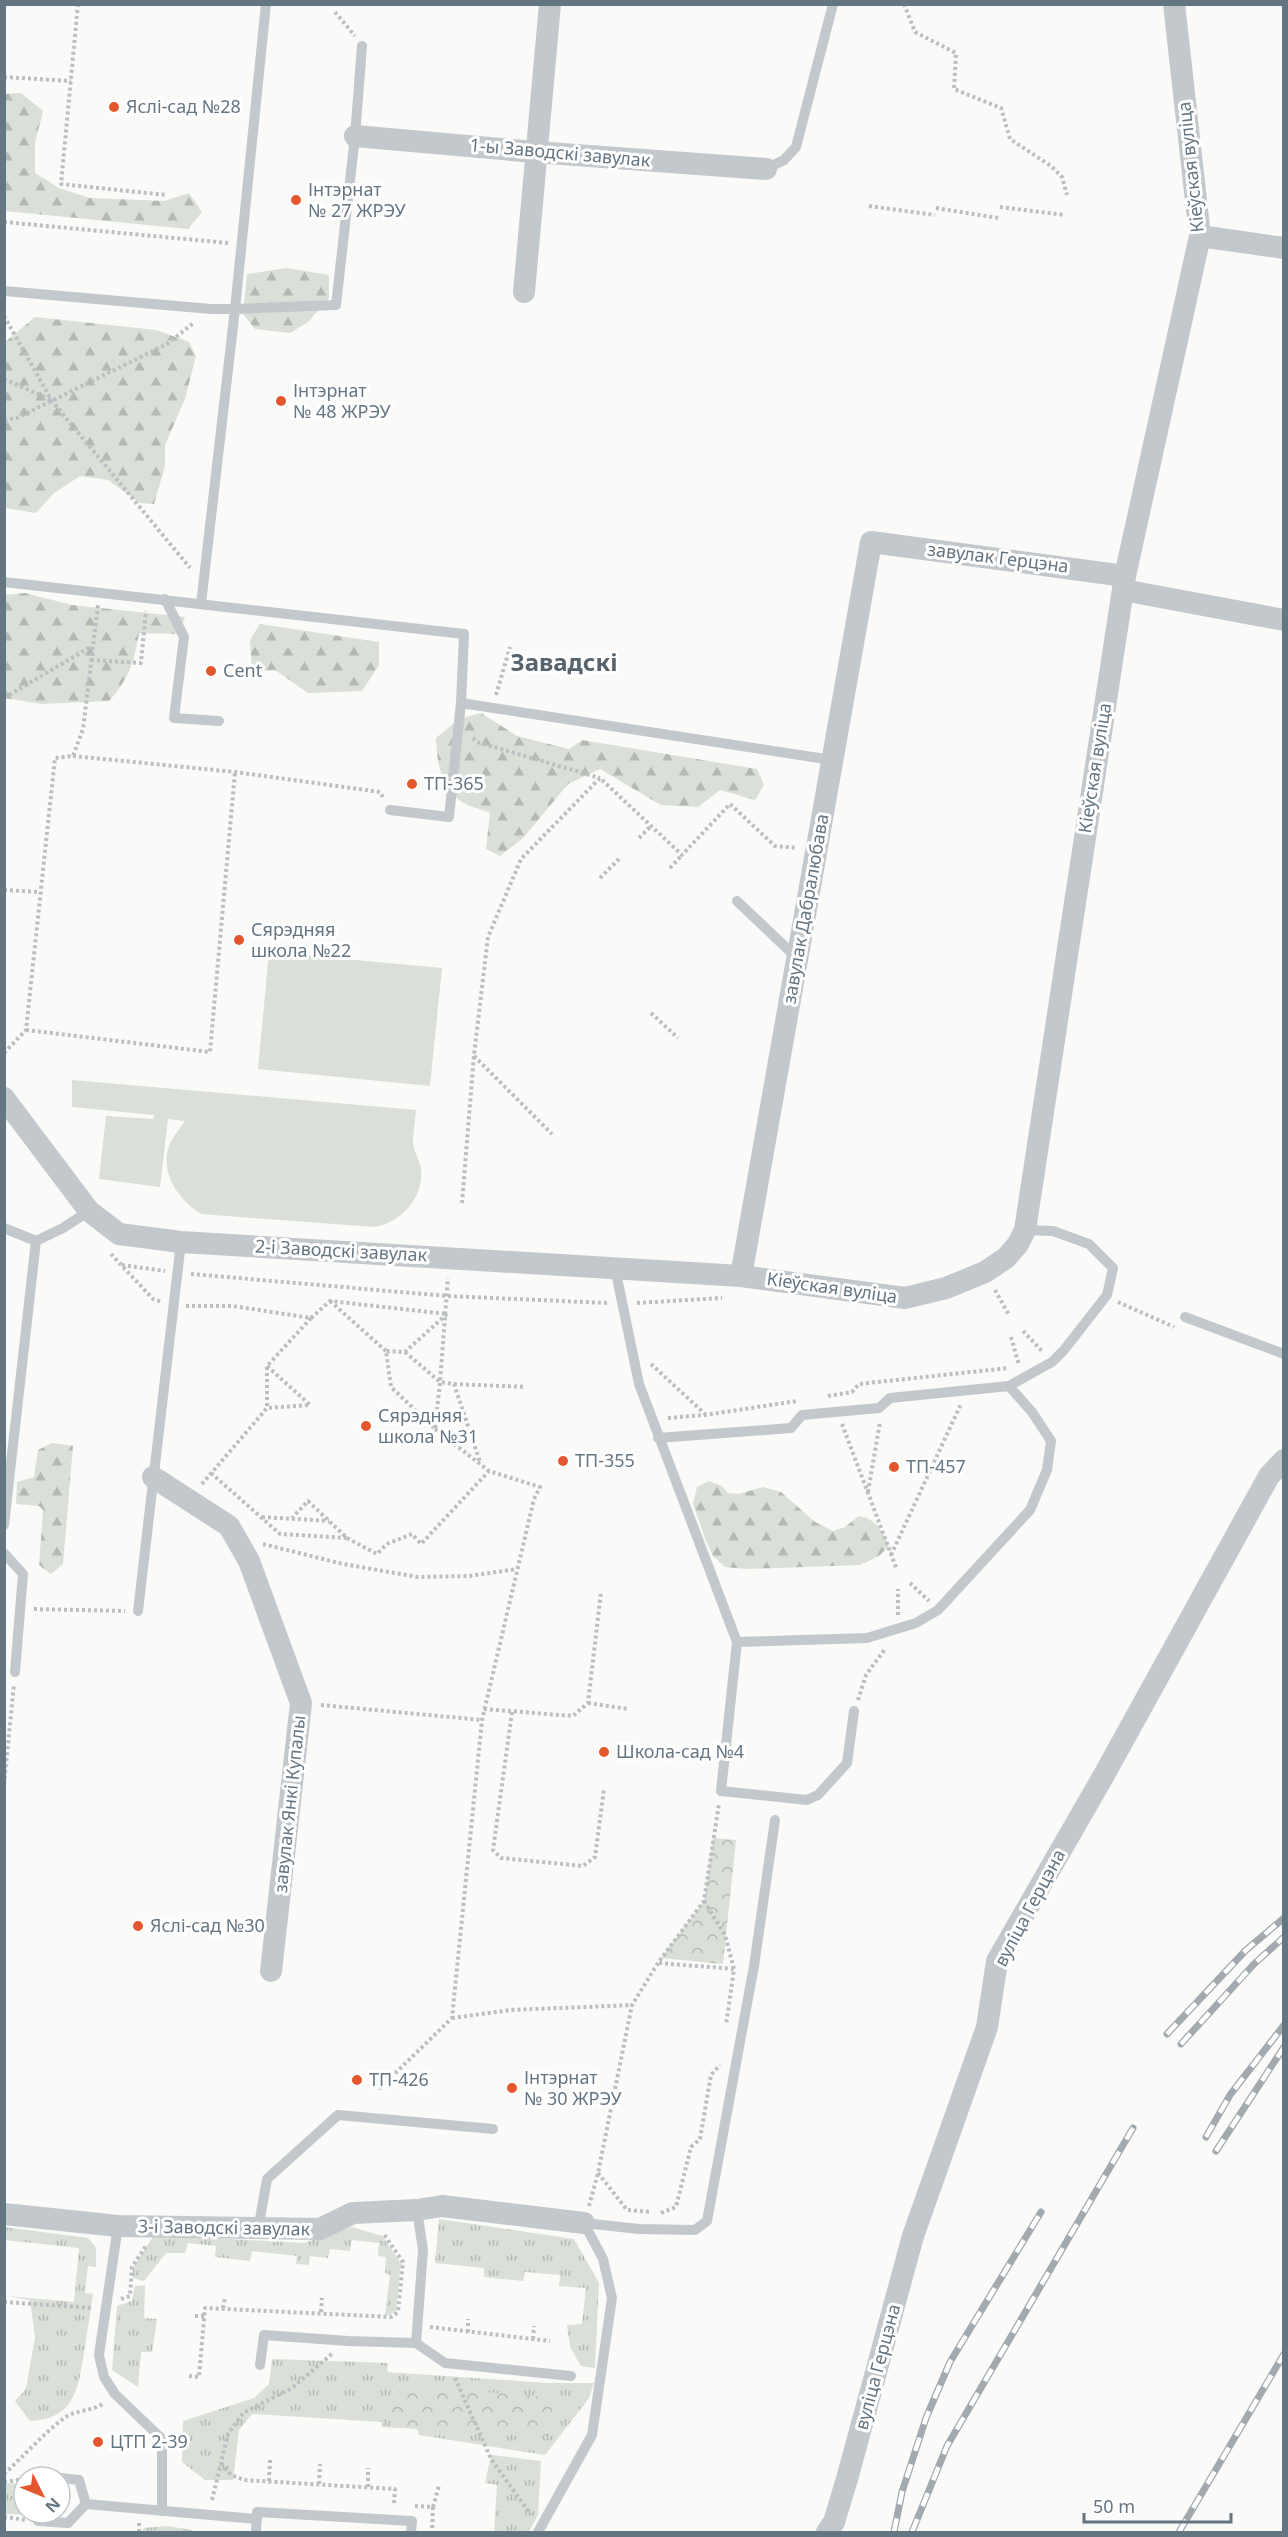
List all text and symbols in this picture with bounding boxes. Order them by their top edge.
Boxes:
place label: Яслі-сад №28 [126,94,241,118]
marker: Яслі-сад №28 [107,100,121,114]
street label: Кіеўская вуліца [1171,100,1209,234]
street label: 1-ы Заводскі завулак [469,132,652,172]
place label: Інтэрнат № 27 ЖРЭУ [308,177,406,222]
marker: Інтэрнат № 27 ЖРЭУ [289,193,303,207]
place label: Інтэрнат № 48 ЖРЭУ [293,378,391,423]
marker: Інтэрнат № 48 ЖРЭУ [274,394,288,408]
street label: завулак Герцэна [926,536,1070,578]
district label: Завадскі [510,645,618,678]
place label: Cent [223,658,263,682]
marker: Cent [204,664,218,678]
street label: Кіеўская вуліца [1072,701,1116,835]
place label: ТП-365 [424,771,484,795]
marker: ТП-365 [405,777,419,791]
street label: завулак Дабралюбава [776,812,834,1006]
place label: Сярэдняя школа №22 [251,917,351,962]
marker: Сярэдняя школа №22 [232,933,246,947]
street label: 2-і Заводскі завулак [254,1234,428,1267]
street label: Кіеўская вуліца [765,1266,899,1308]
place label: Сярэдняя школа №31 [378,1403,478,1448]
marker: Сярэдняя школа №31 [359,1419,373,1433]
place label: ТП-355 [575,1448,635,1472]
marker: ТП-355 [556,1454,570,1468]
place label: ТП-457 [906,1454,966,1478]
marker: ТП-457 [887,1460,901,1474]
street label: завулак Янкі Купалы [268,1714,310,1894]
place label: Школа-сад №4 [616,1739,744,1763]
marker: Школа-сад №4 [597,1745,611,1759]
street label: вуліца Герцэна [988,1845,1070,1970]
place label: Яслі-сад №30 [150,1913,265,1937]
marker: Яслі-сад №30 [131,1919,145,1933]
place label: Інтэрнат № 30 ЖРЭУ [524,2065,622,2110]
place label: ТП-426 [369,2067,429,2091]
marker: ТП-426 [350,2073,364,2087]
marker: Інтэрнат № 30 ЖРЭУ [505,2081,519,2095]
street label: 3-і Заводскі завулак [138,2213,311,2241]
street label: вуліца Герцэна [849,2301,905,2432]
place label: ЦТП 2-39 [110,2429,188,2453]
marker: ЦТП 2-39 [91,2435,105,2449]
north arrow [12,2465,72,2525]
scale bar [1084,2486,1231,2524]
text: N [40,2493,65,2517]
text: 50 m [1093,2494,1135,2518]

